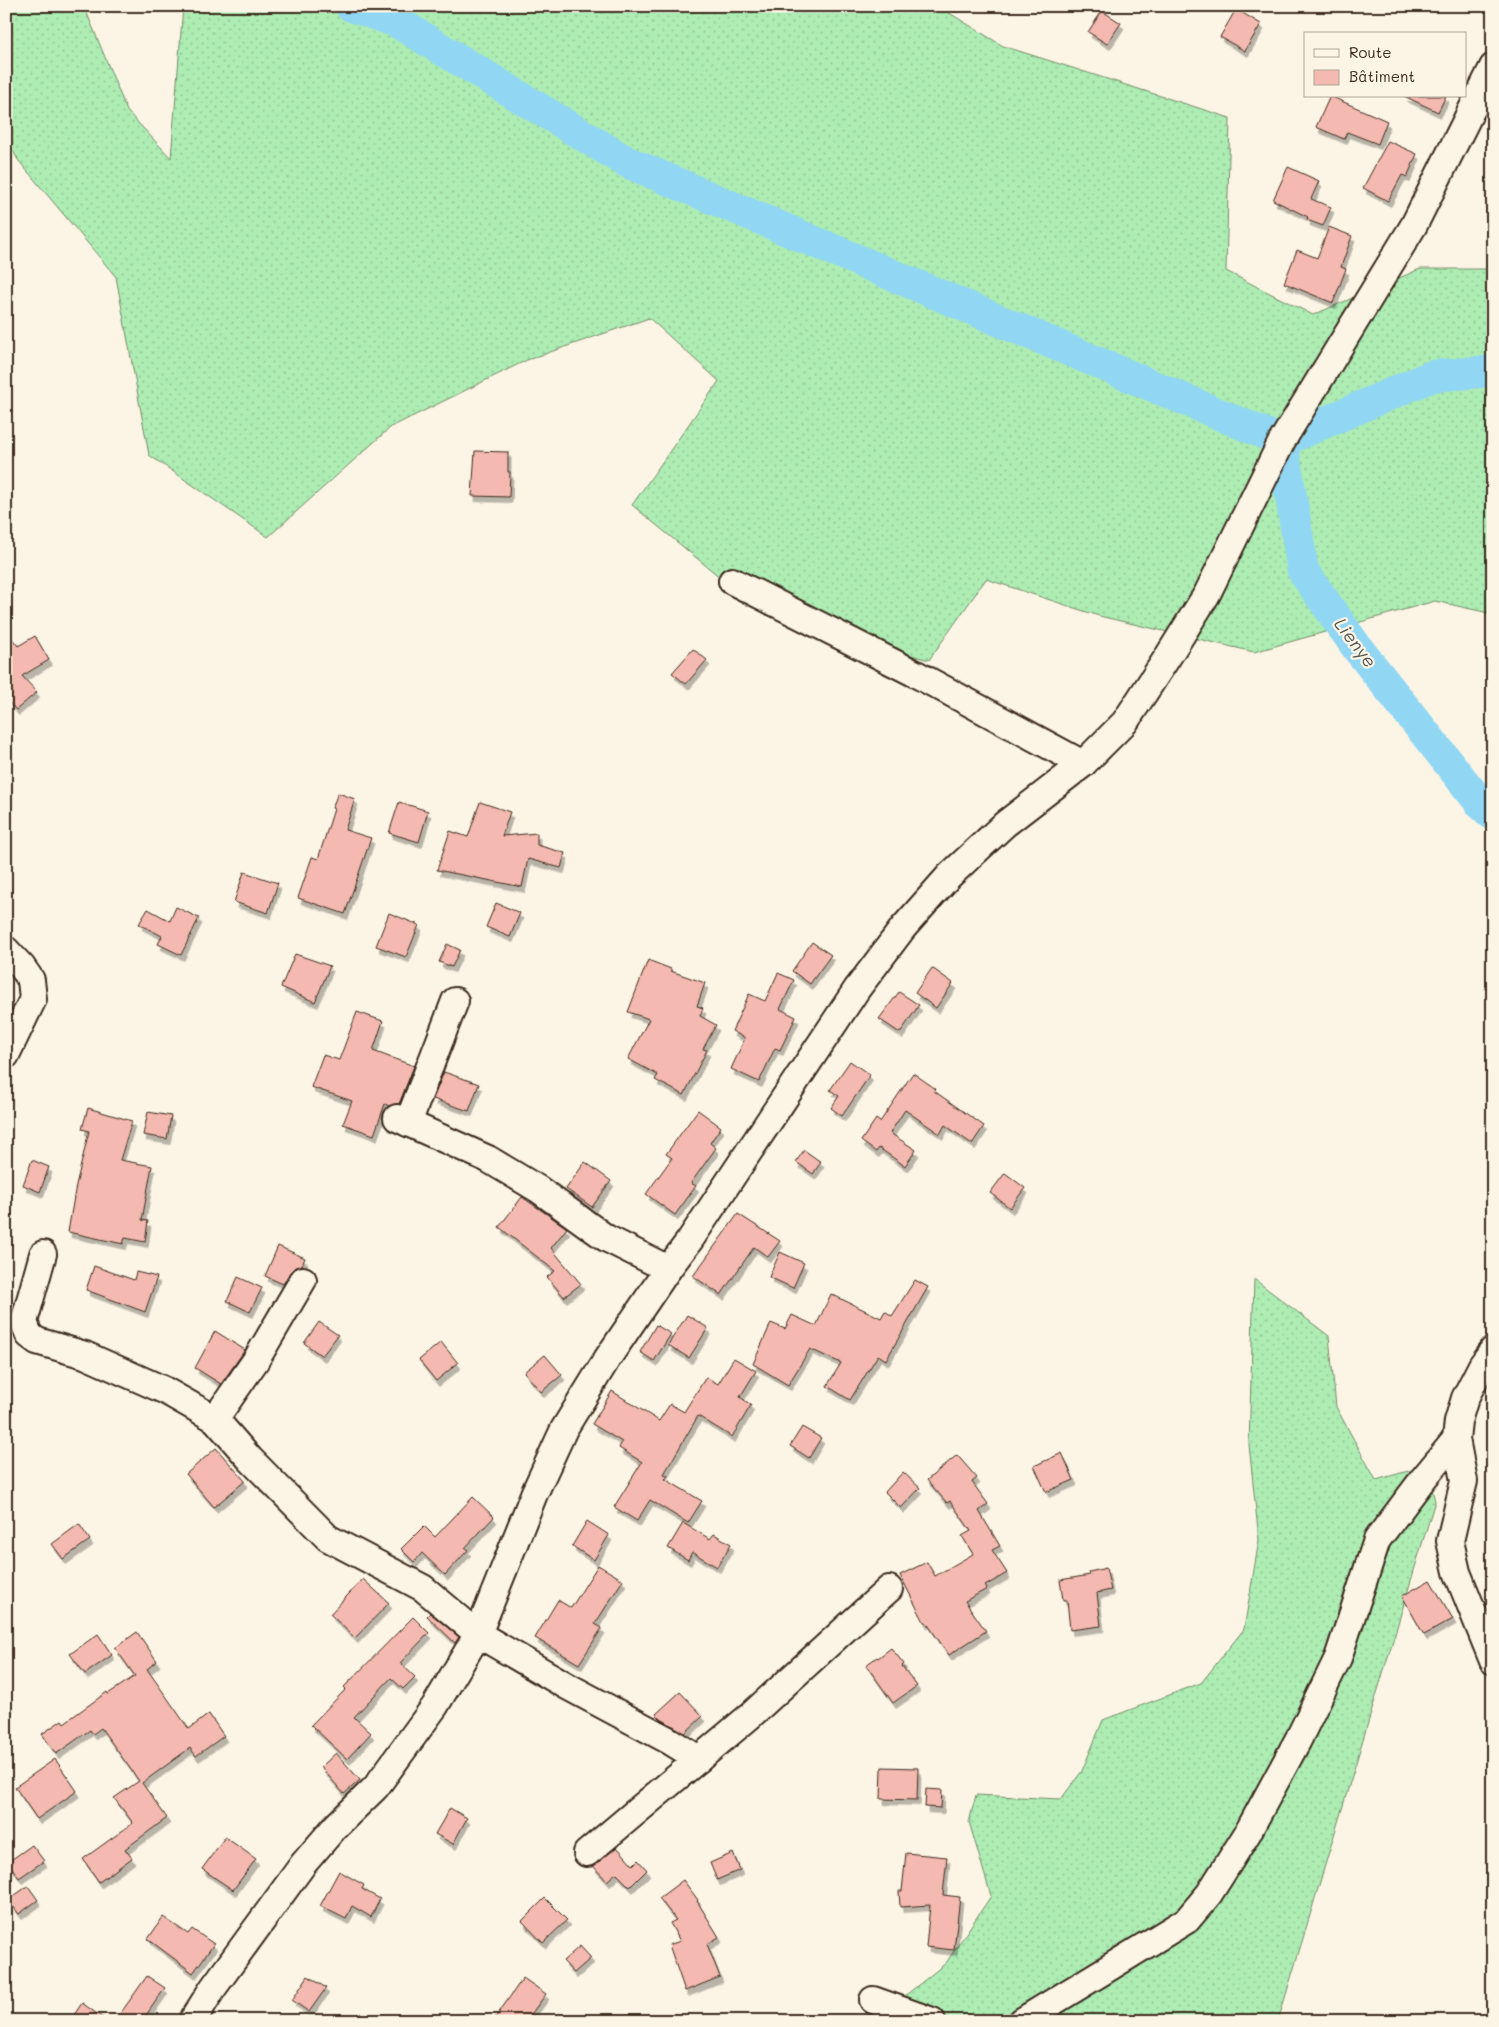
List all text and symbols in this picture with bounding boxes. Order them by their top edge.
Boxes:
legend [1304,32,1466,98]
text: Route [1349,42,1392,62]
text: Bâtiment [1349,66,1415,86]
water label: Lienye [1329,613,1382,672]

